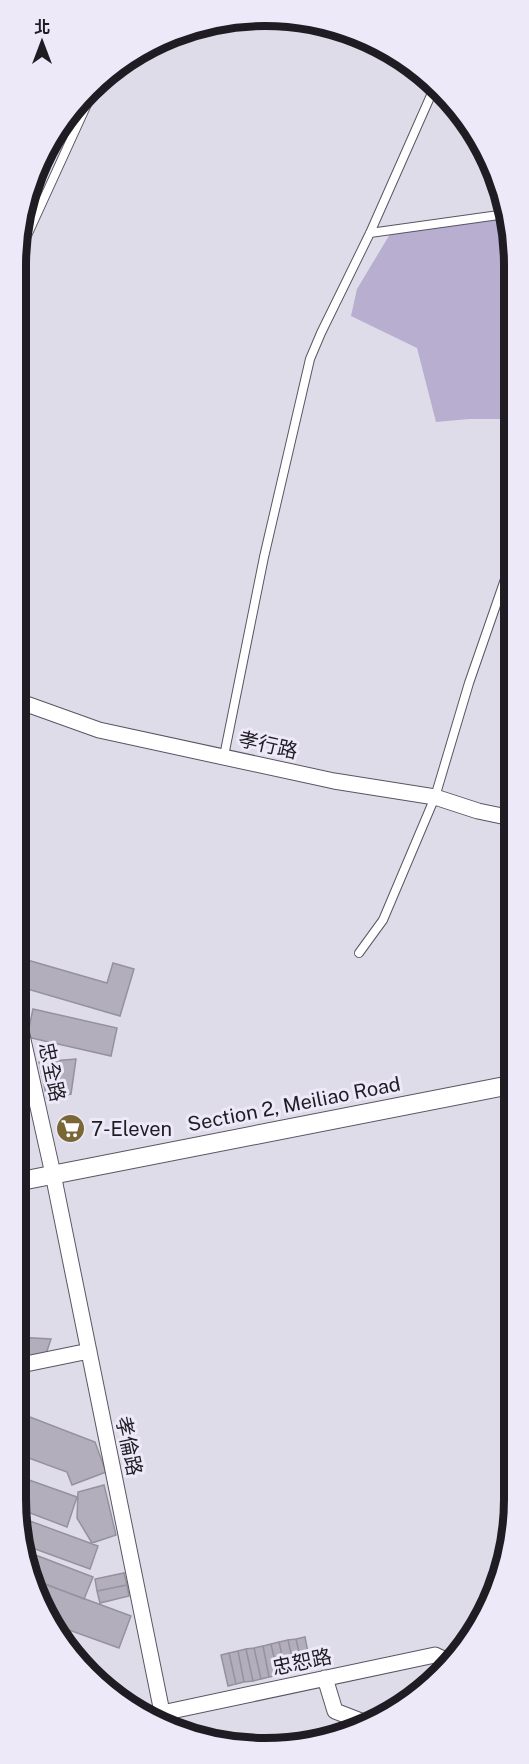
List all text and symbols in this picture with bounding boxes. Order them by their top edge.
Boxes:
north arrow [12,12,72,72]
text: 北 [34,18,50,37]
street label: 孝行路 [236,727,300,763]
street label: 忠全路 [34,1040,70,1104]
street label: Section 2, Meiliao Road [185,1072,403,1136]
supermarket icon: 7-Eleven [54,1113,86,1145]
place label: 7-Eleven [91,1117,172,1141]
street label: 孝倫路 [111,1414,147,1478]
street label: 忠恕路 [270,1644,334,1680]

